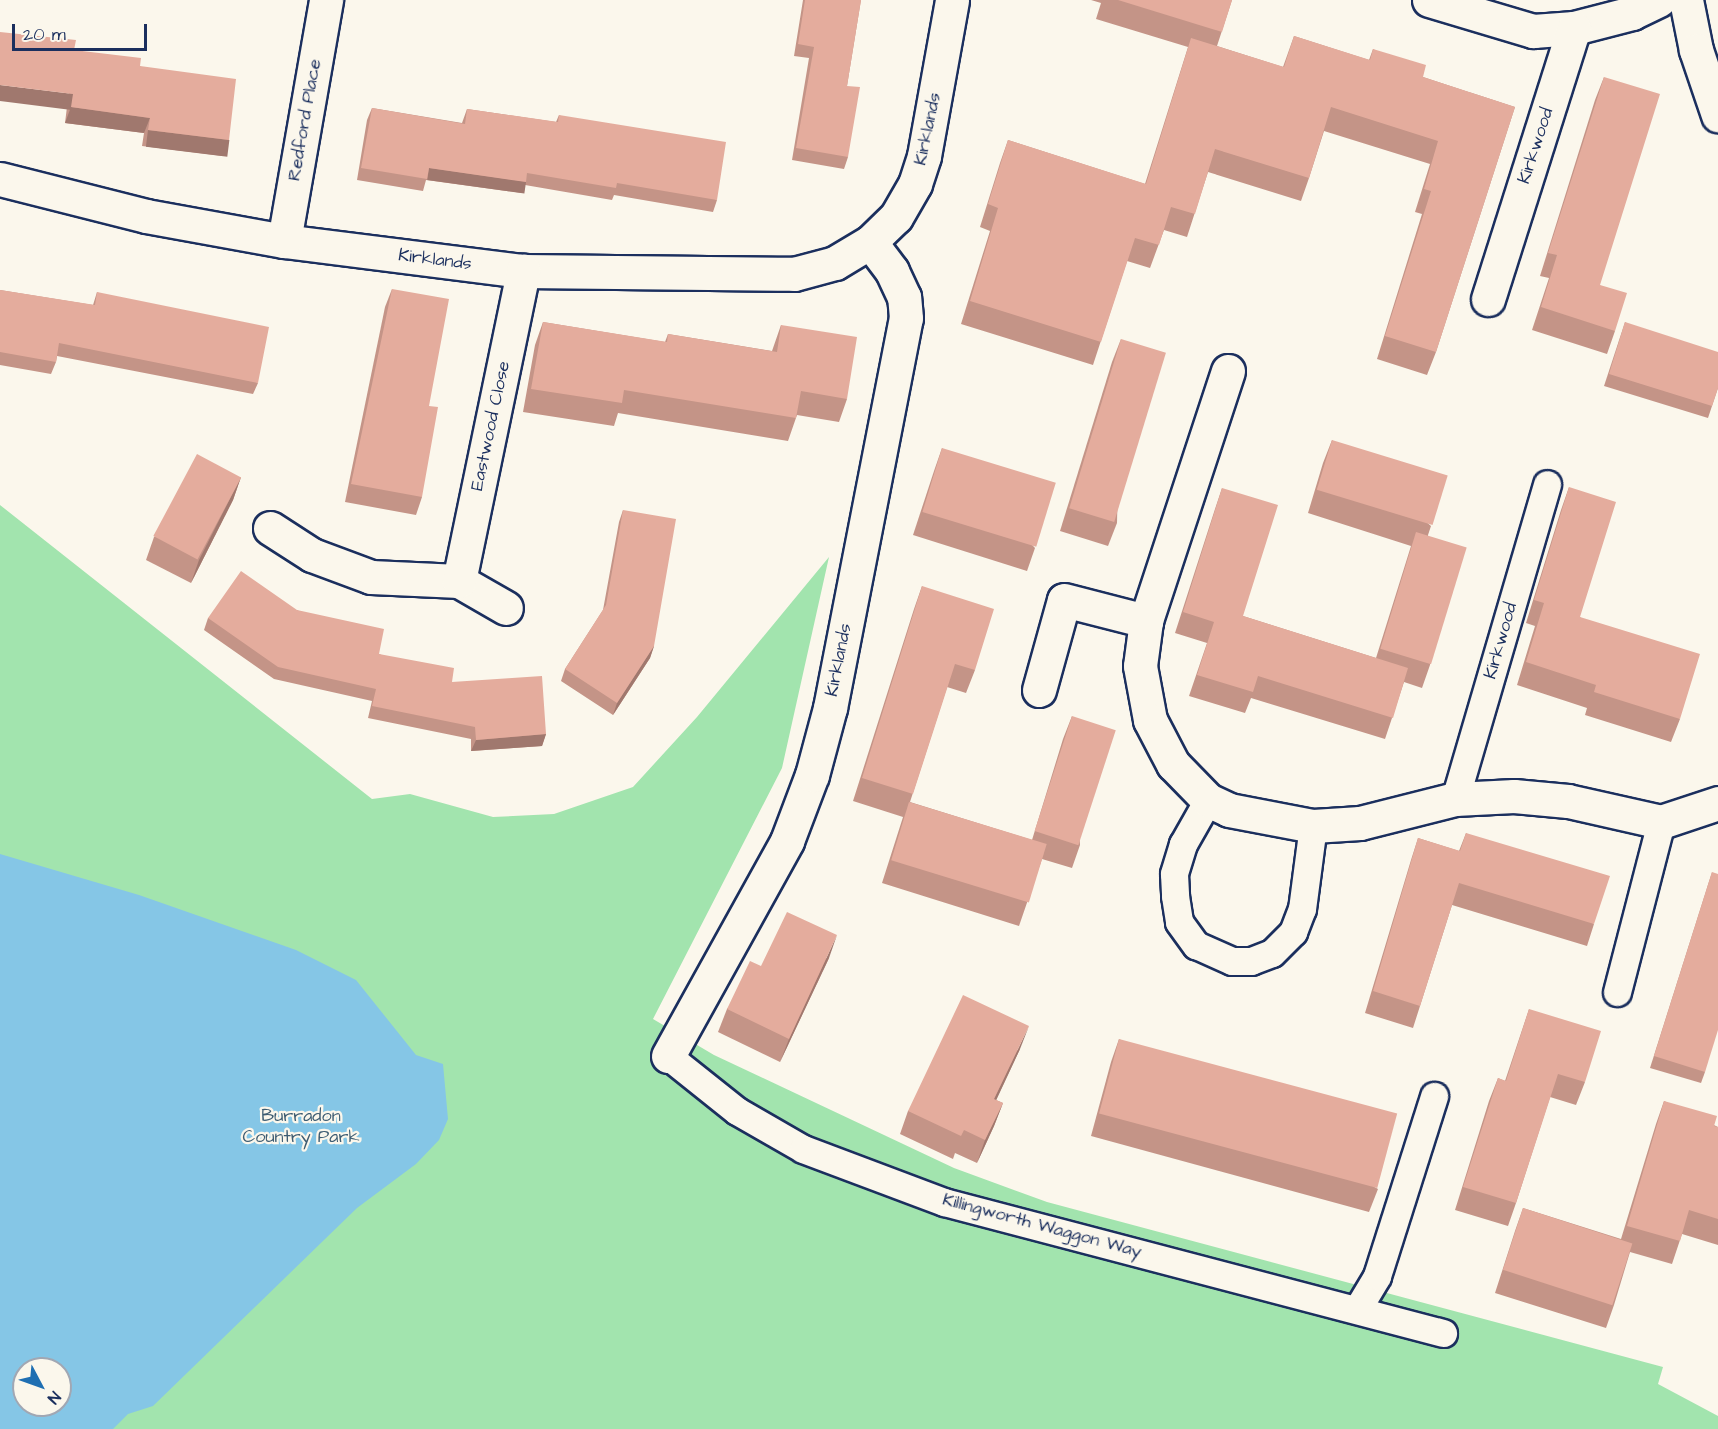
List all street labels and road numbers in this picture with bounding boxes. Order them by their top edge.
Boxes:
street label: Redford Place [284,57,326,183]
street label: Kirklands [910,91,946,167]
street label: Kirkwood [1514,105,1558,187]
street label: Kirklands [397,245,473,275]
street label: Eastwood Close [467,359,515,493]
street label: Kirkwood [1480,600,1522,682]
street label: Kirklands [821,622,857,698]
street label: Killingworth Waggon Way [940,1189,1144,1263]

